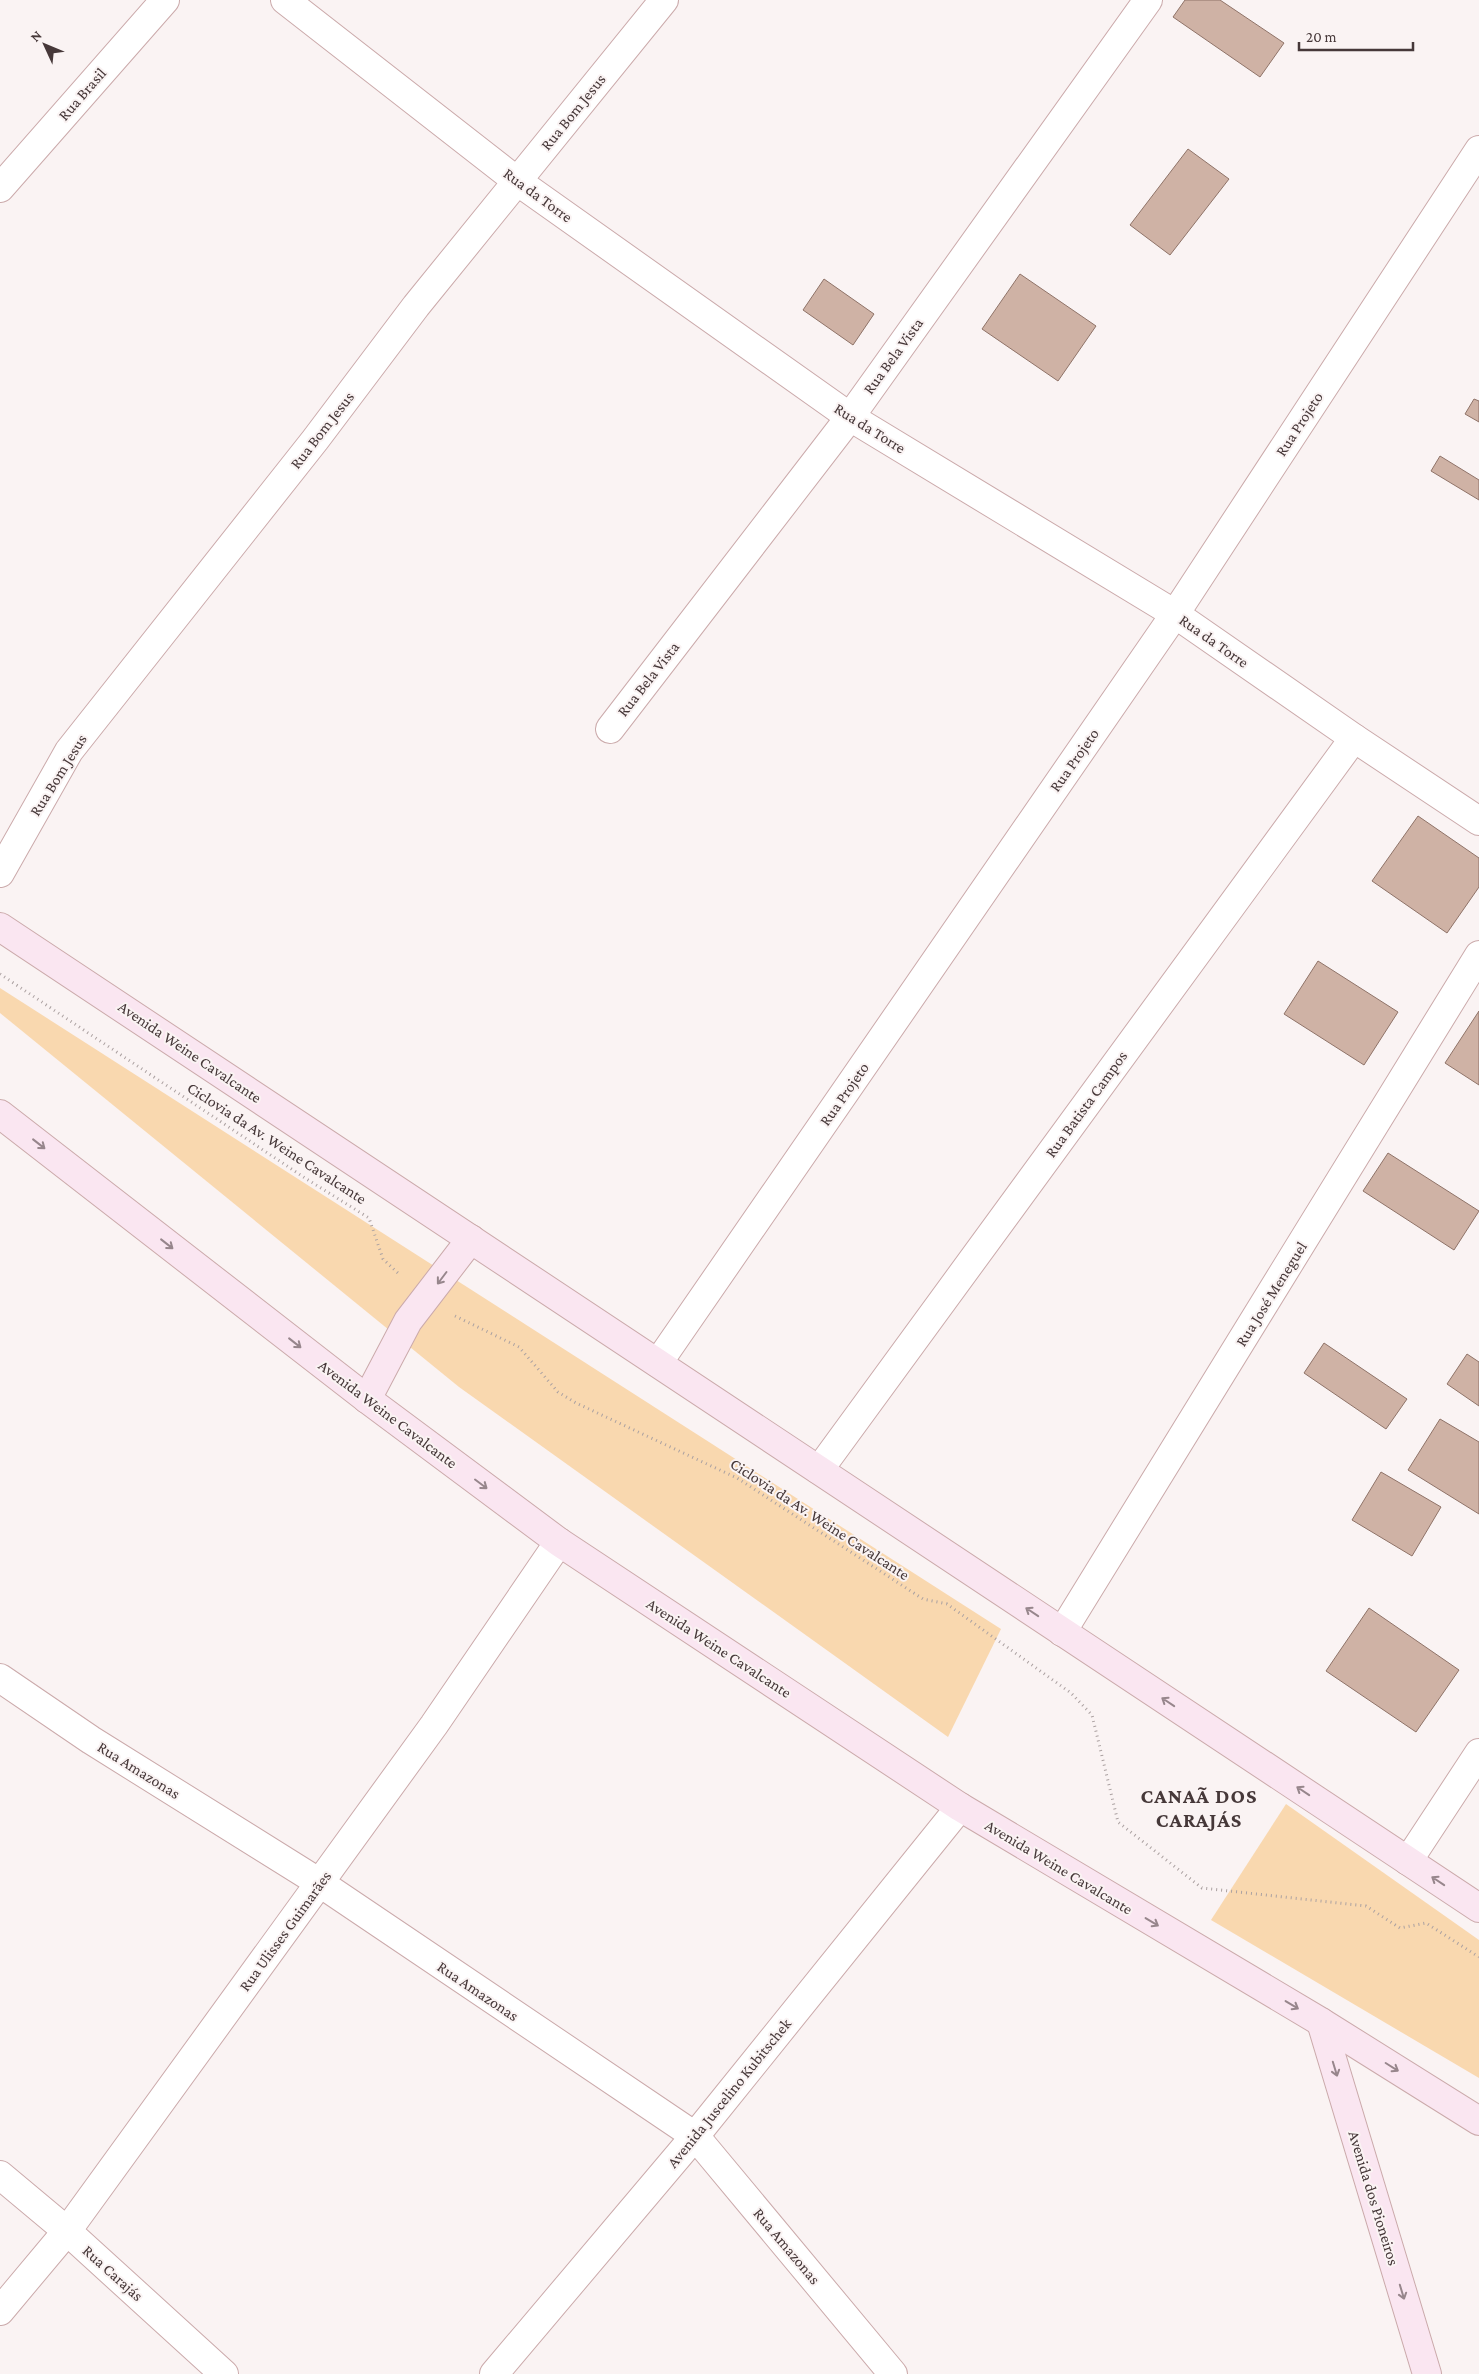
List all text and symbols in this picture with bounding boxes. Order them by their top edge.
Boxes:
north arrow [20,20,70,70]
scale bar [1299,20,1413,52]
text: N [27,27,45,45]
text: 20 m [1306,29,1337,45]
street label: Rua Brasil [55,64,109,124]
street label: Rua Bom Jesus [537,71,610,154]
street label: Rua da Torre [500,164,576,226]
street label: Rua Bela Vista [860,314,927,397]
street label: Rua Bom Jesus [287,388,358,472]
street label: Rua Projeto [1272,389,1327,460]
street label: Rua da Torre [831,399,909,457]
street label: Rua da Torre [1176,611,1252,671]
street label: Rua Bela Vista [614,638,683,720]
street label: Rua Projeto [1046,725,1103,795]
street label: Rua Bom Jesus [26,731,91,819]
street label: Avenida Weine Cavalcante [115,998,265,1106]
street label: Rua Batista Campos [1042,1047,1131,1161]
street label: Rua Projeto [816,1059,873,1129]
street label: Ciclovia da Av. Weine Cavalcante [184,1079,370,1207]
one-way arrow [32,1138,45,1149]
one-way arrow [160,1238,173,1249]
street label: Rua José Meneguel [1232,1239,1311,1350]
one-way arrow [436,1271,447,1284]
one-way arrow [288,1338,301,1349]
street label: Avenida Weine Cavalcante [315,1356,461,1472]
street label: Ciclovia da Av. Weine Cavalcante [727,1455,913,1583]
one-way arrow [474,1479,488,1489]
street label: Avenida Weine Cavalcante [644,1595,794,1701]
one-way arrow [1025,1607,1039,1617]
one-way arrow [1161,1696,1175,1706]
street label: Rua Amazonas [95,1738,183,1802]
district label: CANAÃ DOS CARAJÁS [1141,1784,1257,1832]
one-way arrow [1296,1786,1310,1797]
street label: Avenida Weine Cavalcante [982,1816,1136,1918]
street label: Rua Ulisses Guimarães [236,1868,334,1994]
one-way arrow [1432,1876,1446,1886]
one-way arrow [1144,1917,1159,1927]
street label: Rua Amazonas [434,1958,522,2024]
one-way arrow [1284,2000,1298,2010]
street label: Avenida Juscelino Kubitschek [664,2015,795,2172]
one-way arrow [1331,2061,1341,2077]
one-way arrow [1385,2062,1399,2072]
street label: Avenida dos Pioneiros [1345,2129,1403,2267]
street label: Rua Amazonas [750,2205,824,2287]
street label: Rua Carajás [79,2242,146,2305]
one-way arrow [1398,2284,1408,2300]

